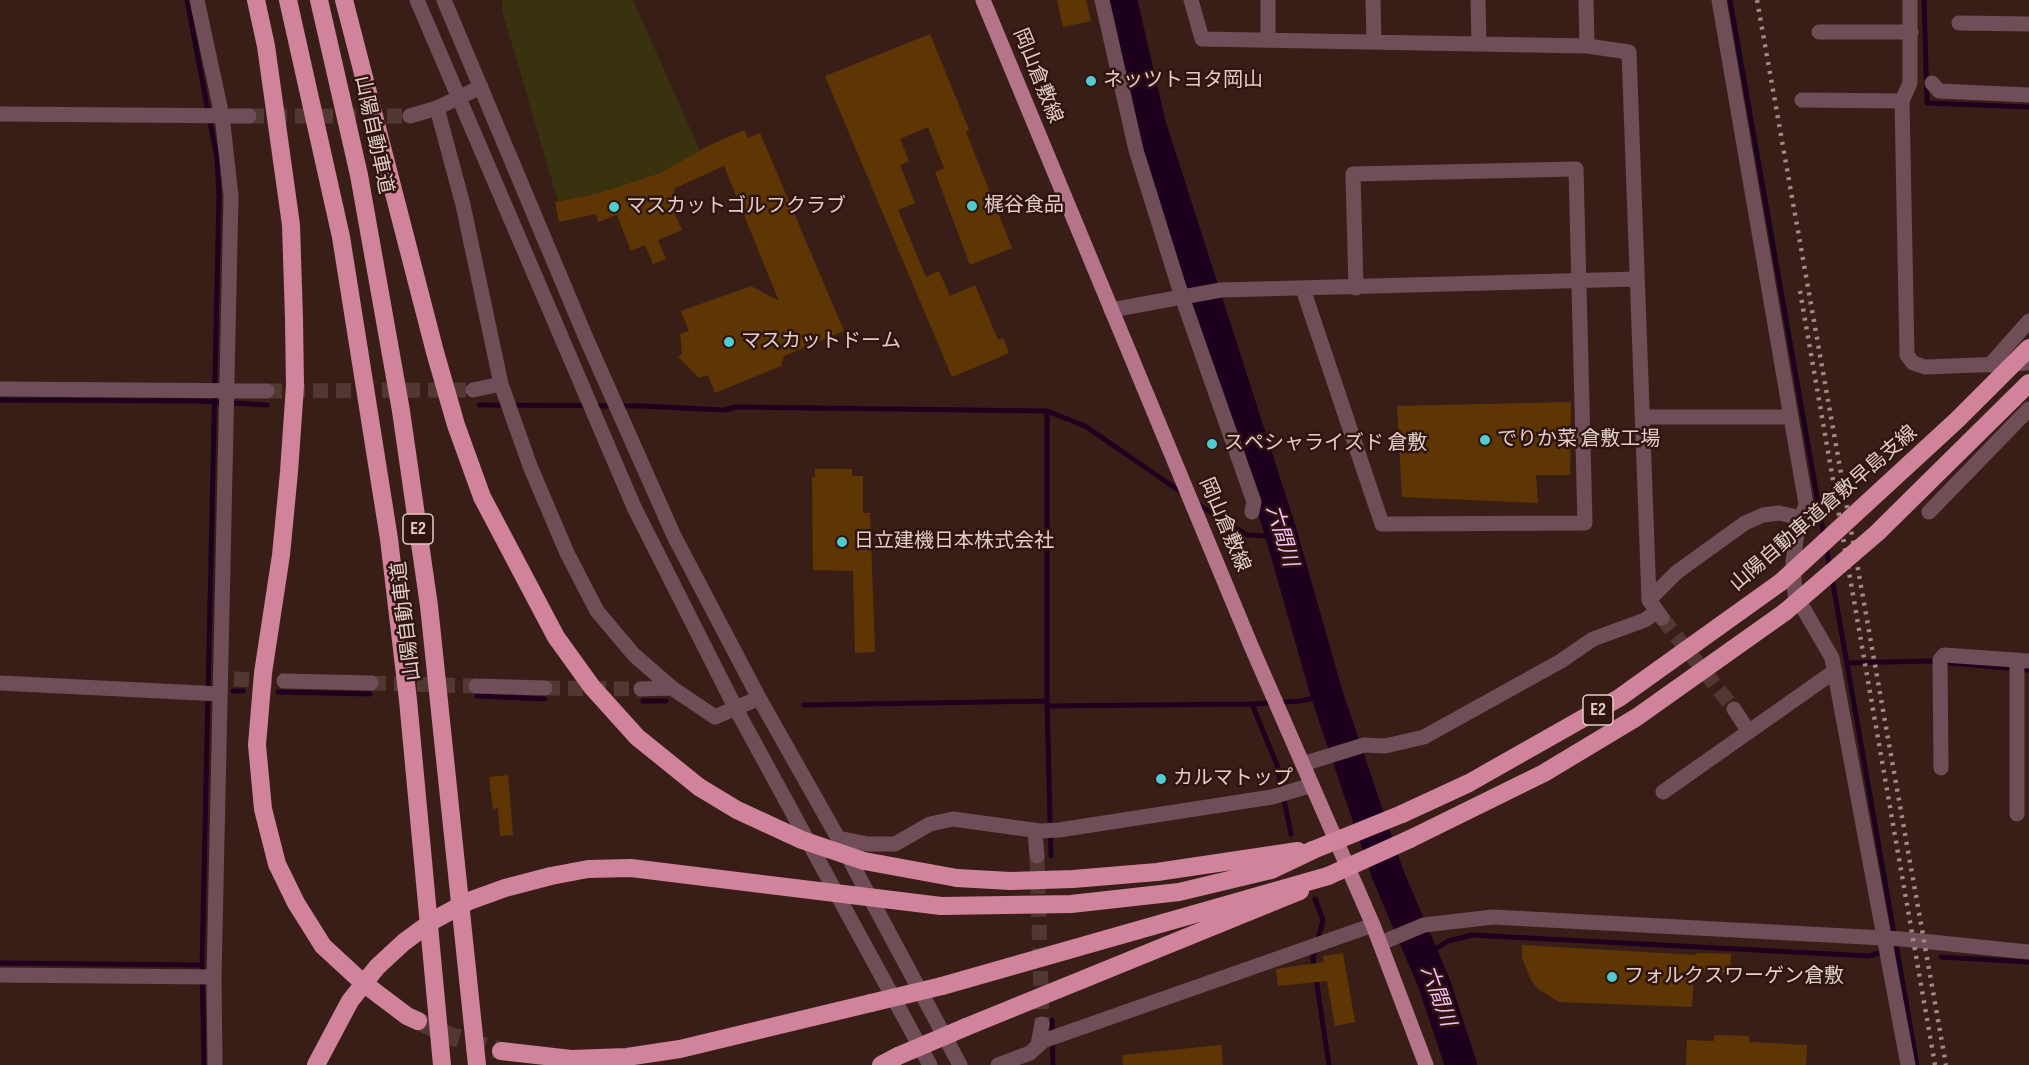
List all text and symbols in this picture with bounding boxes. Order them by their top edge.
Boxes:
street label: 岡山倉敷線 [1007,25,1067,127]
place label: ネッツトヨタ岡山 [1103,69,1263,93]
street label: 山陽自動車道 [349,74,397,196]
marker: ネッツトヨタ岡山 [1084,74,1098,88]
place label: 梶谷食品 [984,194,1064,218]
place label: マスカットゴルフクラブ [626,195,846,219]
marker: 梶谷食品 [965,199,979,213]
marker: マスカットゴルフクラブ [607,200,621,214]
place label: マスカットドーム [741,330,901,354]
marker: マスカットドーム [722,335,736,349]
street label: 山陽自動車道倉敷早島支線 [1726,421,1922,597]
place label: でりか菜 倉敷工場 [1497,428,1660,452]
place label: スペシャライズド 倉敷 [1224,432,1427,456]
marker: でりか菜 倉敷工場 [1478,433,1492,447]
marker: スペシャライズド 倉敷 [1205,437,1219,451]
street label: 岡山倉敷線 [1193,474,1255,576]
water label: 六間川 [1260,502,1302,570]
road number: E2 [403,514,433,544]
place label: 日立建機日本株式会社 [854,530,1054,554]
marker: 日立建機日本株式会社 [835,535,849,549]
street label: 山陽自動車道 [388,560,426,682]
road number: E2 [1583,695,1613,725]
place label: カルマトップ [1173,767,1293,791]
marker: カルマトップ [1154,772,1168,786]
water label: 六間川 [1414,962,1460,1030]
place label: フォルクスワーゲン倉敷 [1624,965,1844,989]
marker: フォルクスワーゲン倉敷 [1605,970,1619,984]

